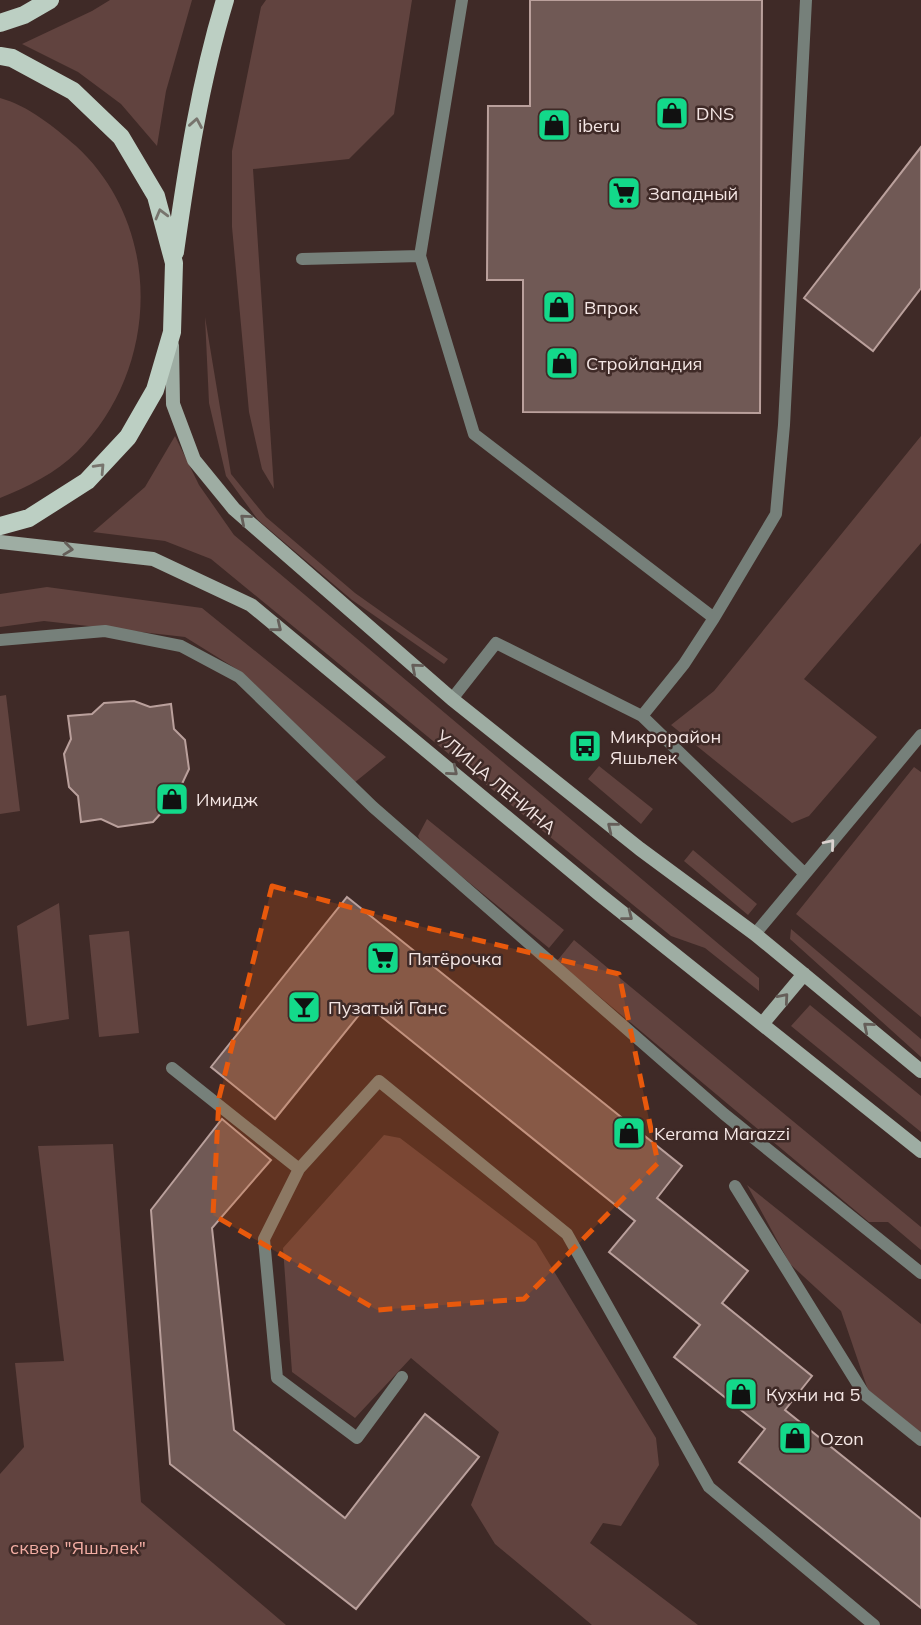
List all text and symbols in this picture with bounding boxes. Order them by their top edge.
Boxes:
shop icon: DNS [653,94,691,132]
place label: DNS [696,102,734,125]
shop icon: iberu [535,106,573,144]
place label: iberu [578,114,620,137]
one-way arrow [187,117,202,129]
supermarket icon: Западный [605,174,643,212]
place label: Западный [648,182,738,205]
one-way arrow [155,208,169,220]
shop icon: Впрок [540,288,578,326]
place label: Впрок [584,296,638,319]
shop icon: Стройландия [543,344,581,382]
place label: Стройландия [586,352,703,375]
one-way arrow [91,463,104,476]
one-way arrow [240,515,253,527]
one-way arrow [62,541,74,556]
one-way arrow [269,618,281,631]
one-way arrow [411,664,424,676]
street label: УЛИЦА ЛЕНИНА [430,724,561,839]
place label: Микрорайон Яшьлек [610,725,721,769]
bus stop icon: Микрорайон Яшьлек [566,727,604,765]
one-way arrow [444,763,457,775]
shop icon: Имидж [153,780,191,818]
place label: Имидж [196,788,258,811]
one-way arrow [607,822,620,835]
one-way arrow [822,839,835,851]
one-way arrow [620,908,632,921]
supermarket icon: Пятёрочка [364,939,402,977]
place label: Пятёрочка [408,947,502,970]
bar icon: Пузатый Ганс [285,988,323,1026]
one-way arrow [776,994,788,1007]
place label: Пузатый Ганс [328,996,447,1019]
one-way arrow [864,1023,877,1035]
shop icon: Kerama Marazzi [610,1114,648,1152]
place label: Kerama Marazzi [654,1122,790,1145]
shop icon: Кухни на 5 [722,1375,760,1413]
place label: Кухни на 5 [766,1383,860,1406]
shop icon: Ozon [776,1419,814,1457]
place label: Ozon [820,1427,864,1450]
park label: сквер "Яшьлек" [10,1536,146,1559]

